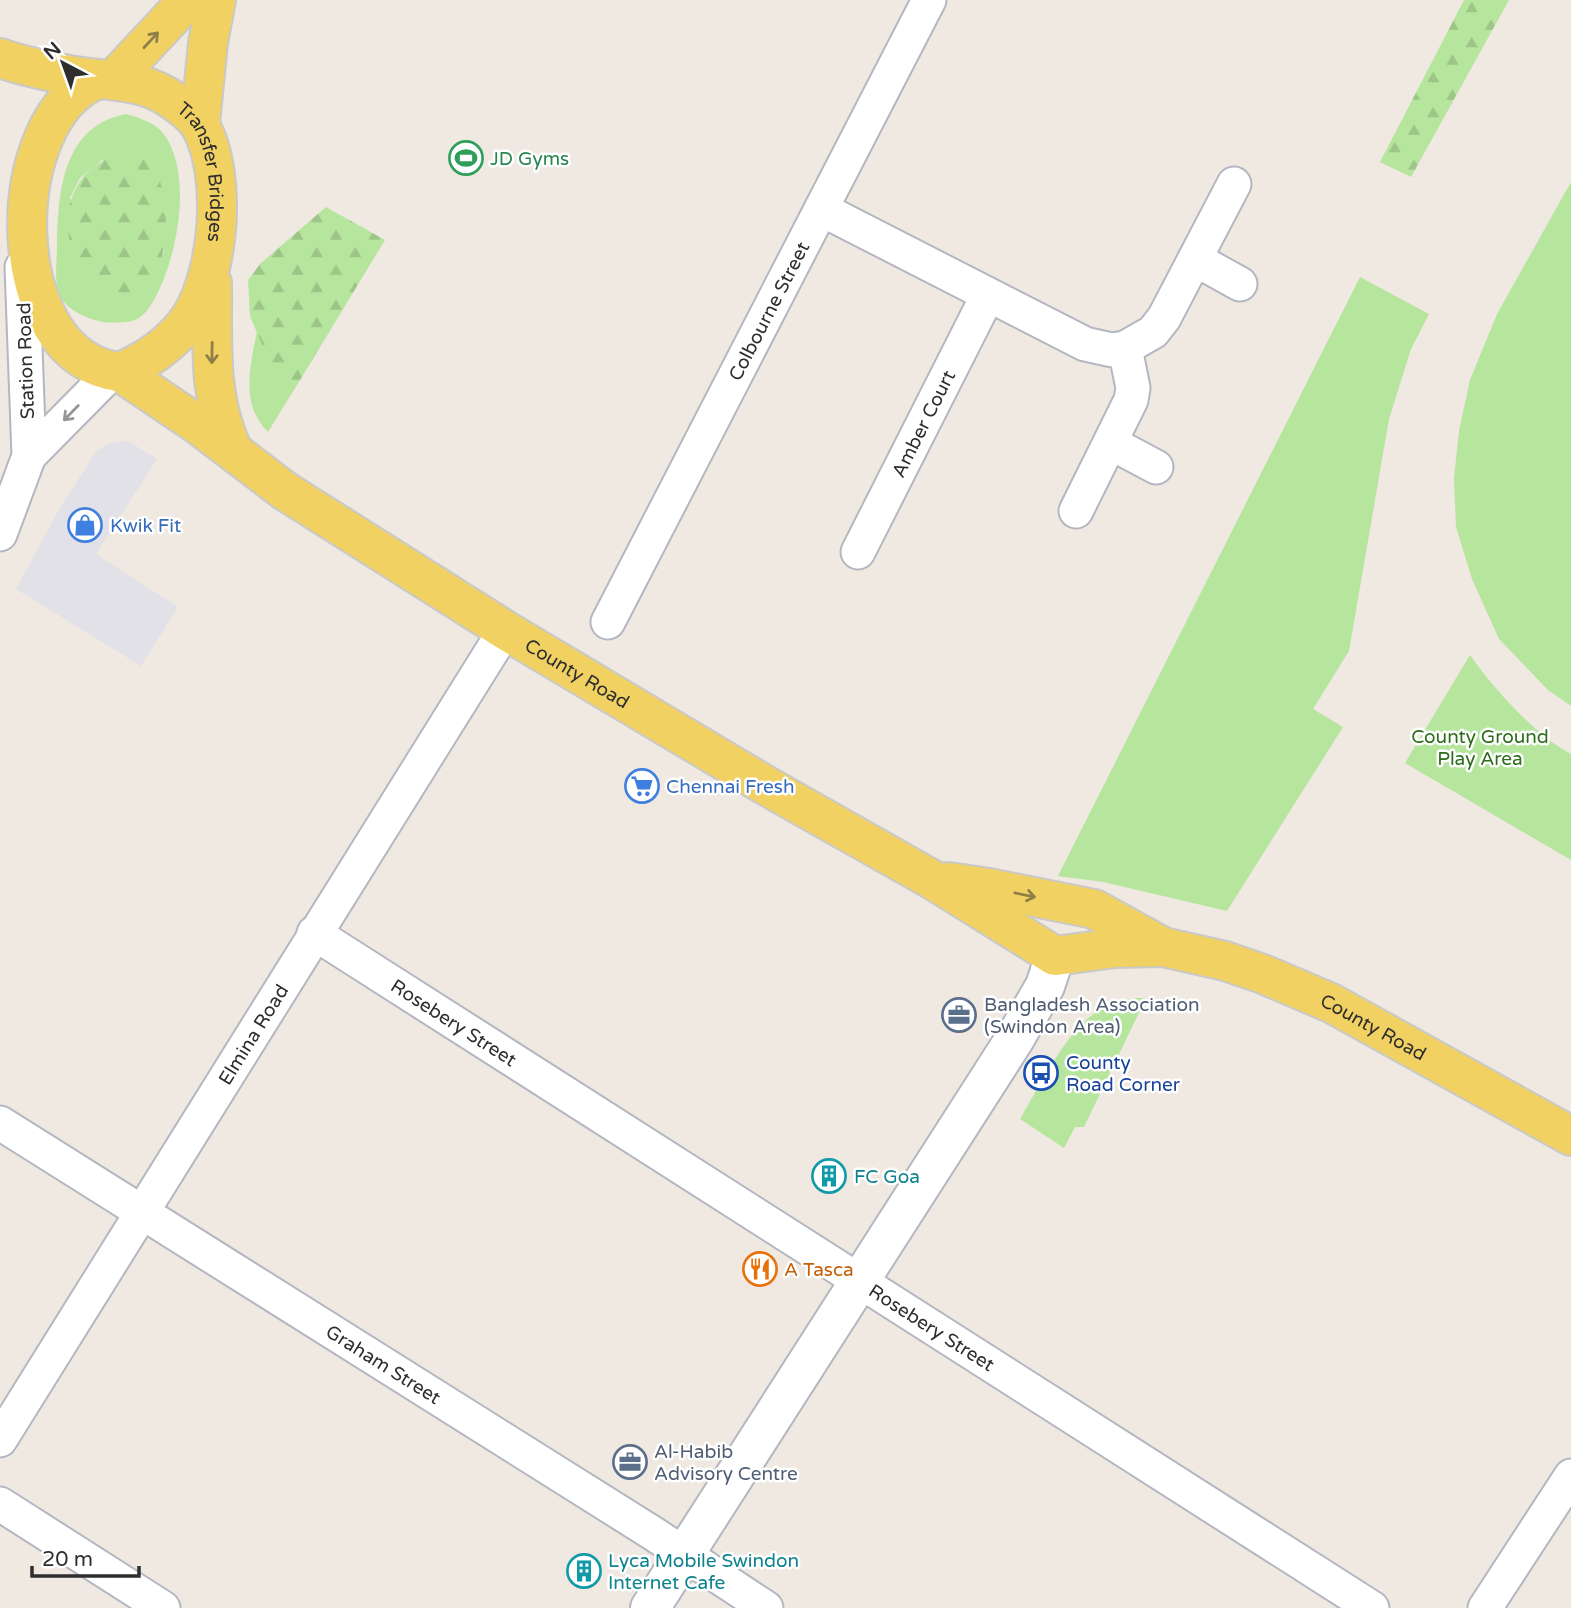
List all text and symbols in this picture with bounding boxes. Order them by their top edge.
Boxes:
north arrow [28,28,98,98]
one-way arrow [142,32,159,49]
text: N [40,38,65,64]
street label: Transfer Bridges [172,98,227,243]
sports icon: JD Gyms [447,139,485,177]
place label: JD Gyms [490,148,569,170]
street label: Colbourne Street [724,238,814,385]
street label: Station Road [13,302,39,420]
one-way arrow [205,341,219,364]
street label: Amber Court [888,367,960,481]
one-way arrow [63,405,80,422]
shop icon: Kwik Fit [66,506,104,544]
place label: Kwik Fit [110,515,181,537]
street label: County Road [521,634,633,714]
park label: County Ground Play Area [1411,726,1549,770]
supermarket icon: Chennai Fresh [623,767,661,805]
place label: Chennai Fresh [666,776,795,798]
one-way arrow [1013,889,1036,903]
street label: Rosebery Street [387,975,520,1071]
street label: Elmina Road [214,981,293,1089]
street label: County Road [1317,990,1430,1066]
place label: Bangladesh Association (Swindon Area) [984,994,1200,1038]
office icon: Bangladesh Association (Swindon Area) [940,996,978,1034]
place label: County Road Corner [1066,1052,1181,1096]
bus stop icon: County Road Corner [1022,1054,1060,1092]
building icon: FC Goa [810,1157,848,1195]
place label: FC Goa [854,1166,920,1188]
restaurant icon: A Tasca [741,1250,779,1288]
place label: A Tasca [784,1259,854,1281]
street label: Rosebery Street [865,1280,998,1376]
street label: Graham Street [322,1321,444,1409]
place label: Al-Habib Advisory Centre [654,1441,798,1485]
office icon: Al-Habib Advisory Centre [611,1443,649,1481]
scale bar [32,1534,138,1578]
text: 20 m [42,1547,93,1572]
place label: Lyca Mobile Swindon Internet Cafe [608,1550,799,1594]
building icon: Lyca Mobile Swindon Internet Cafe [565,1552,603,1590]

